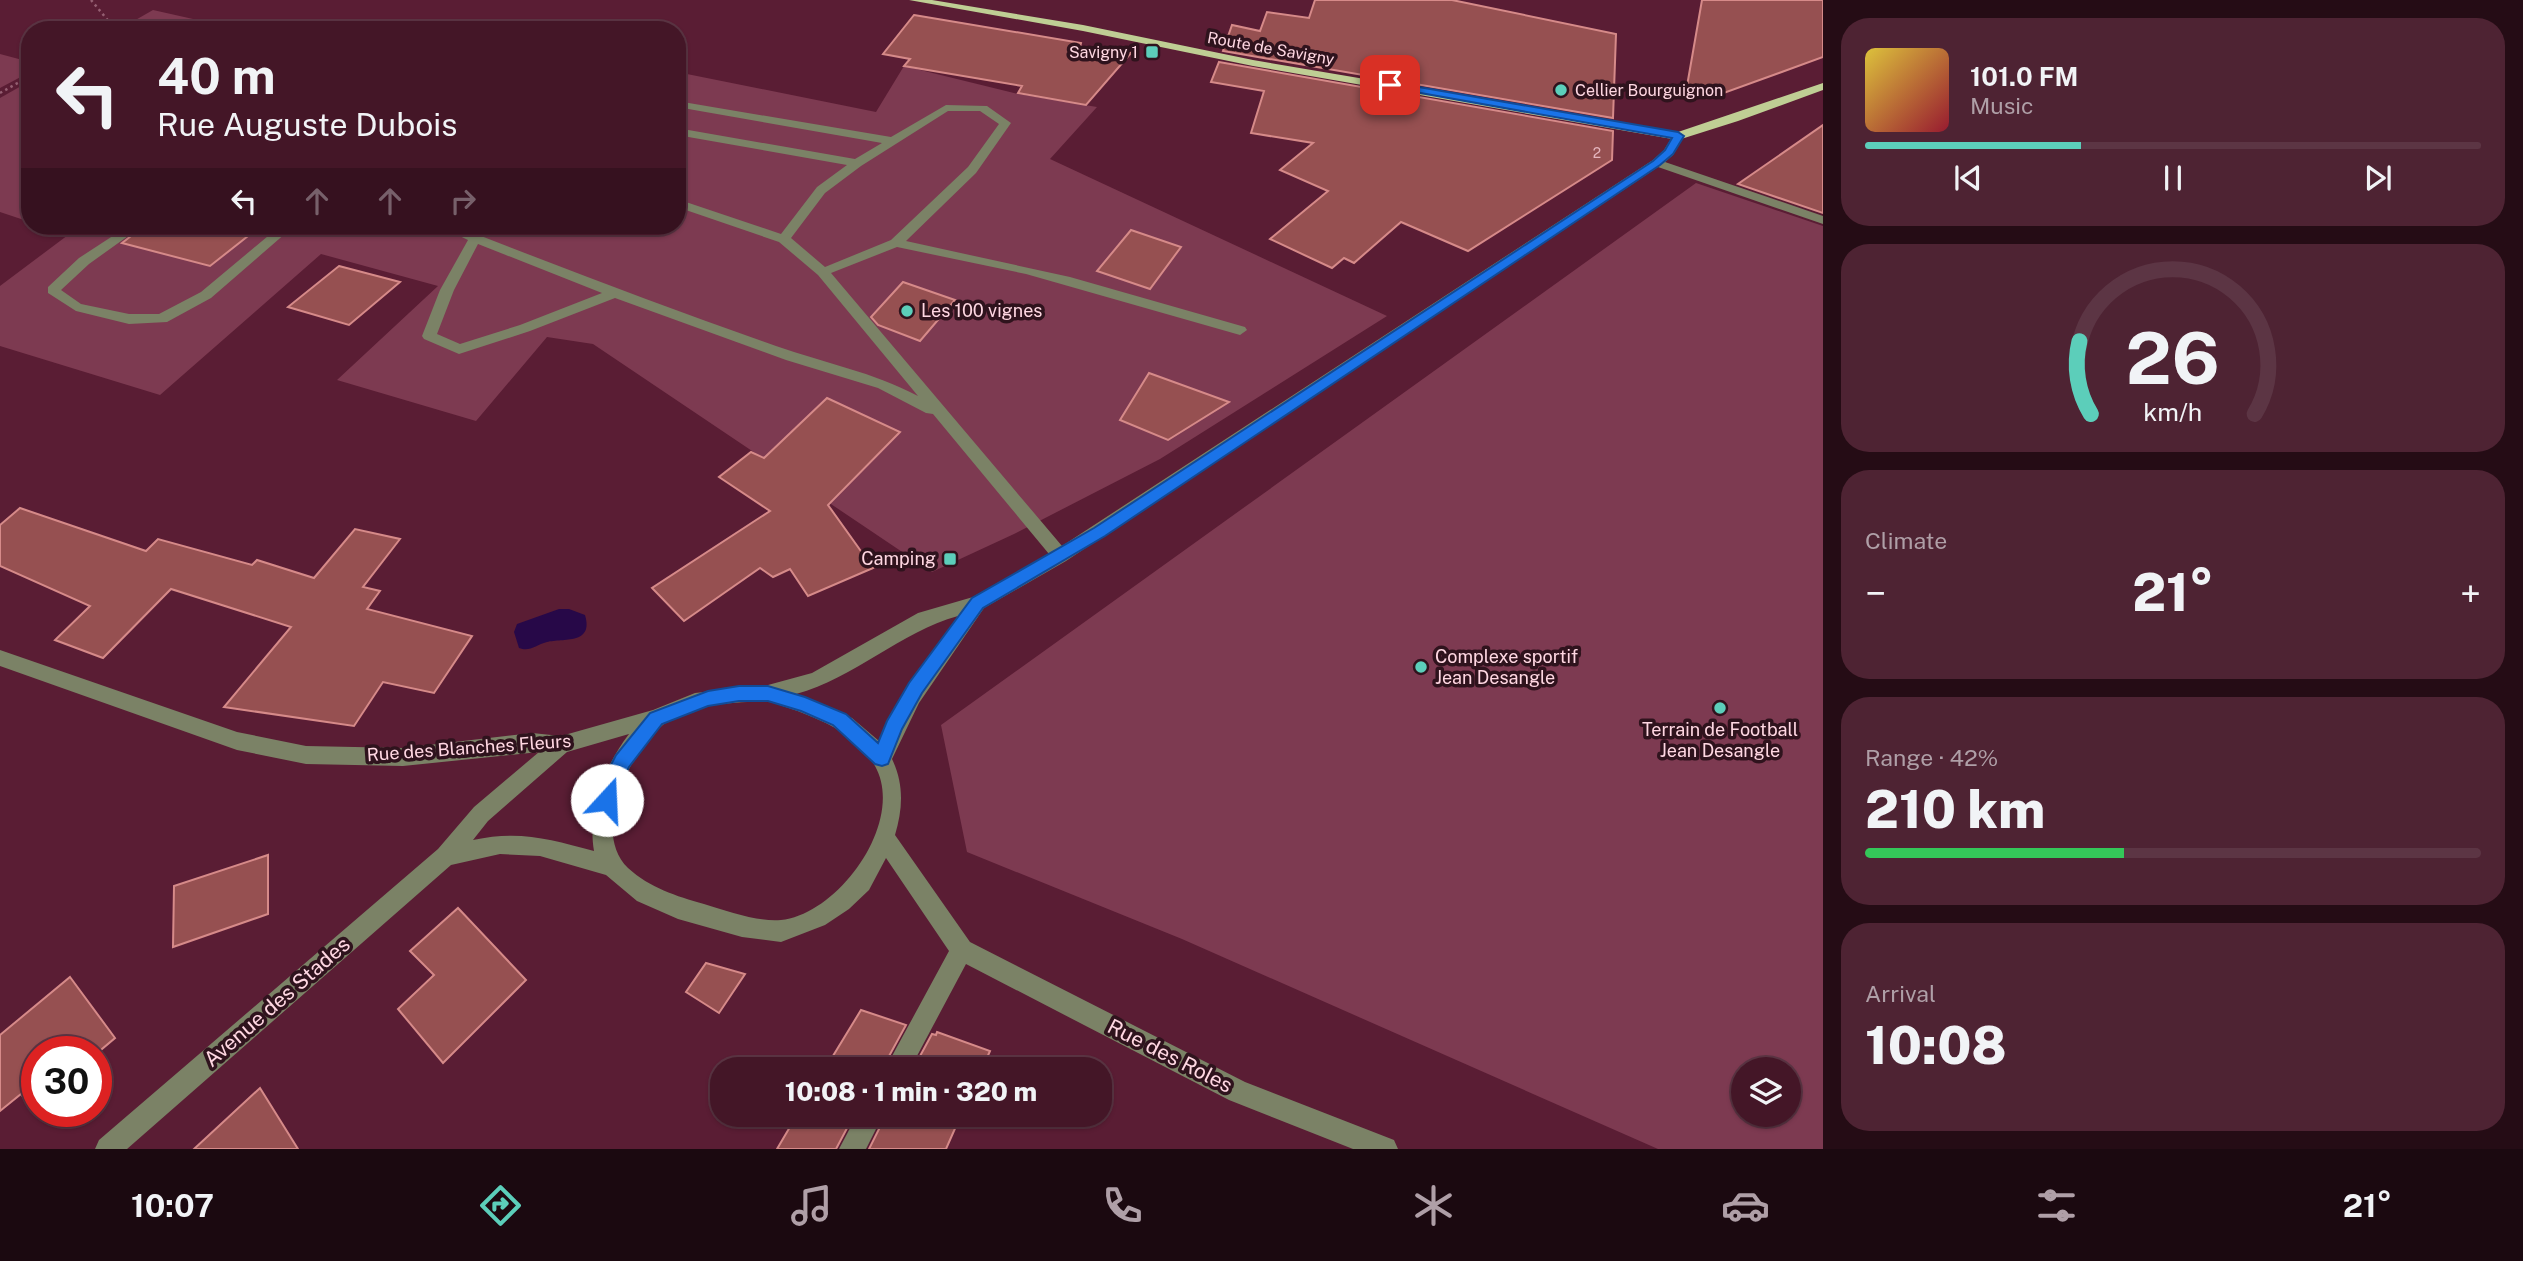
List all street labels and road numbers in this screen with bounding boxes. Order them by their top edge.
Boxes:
street label: Route de Savigny [1206,28,1336,69]
street label: Rue des Blanches Fleurs [366,730,572,765]
street label: Avenue des Stades [199,931,355,1072]
street label: Rue des Roles [1104,1013,1237,1098]

